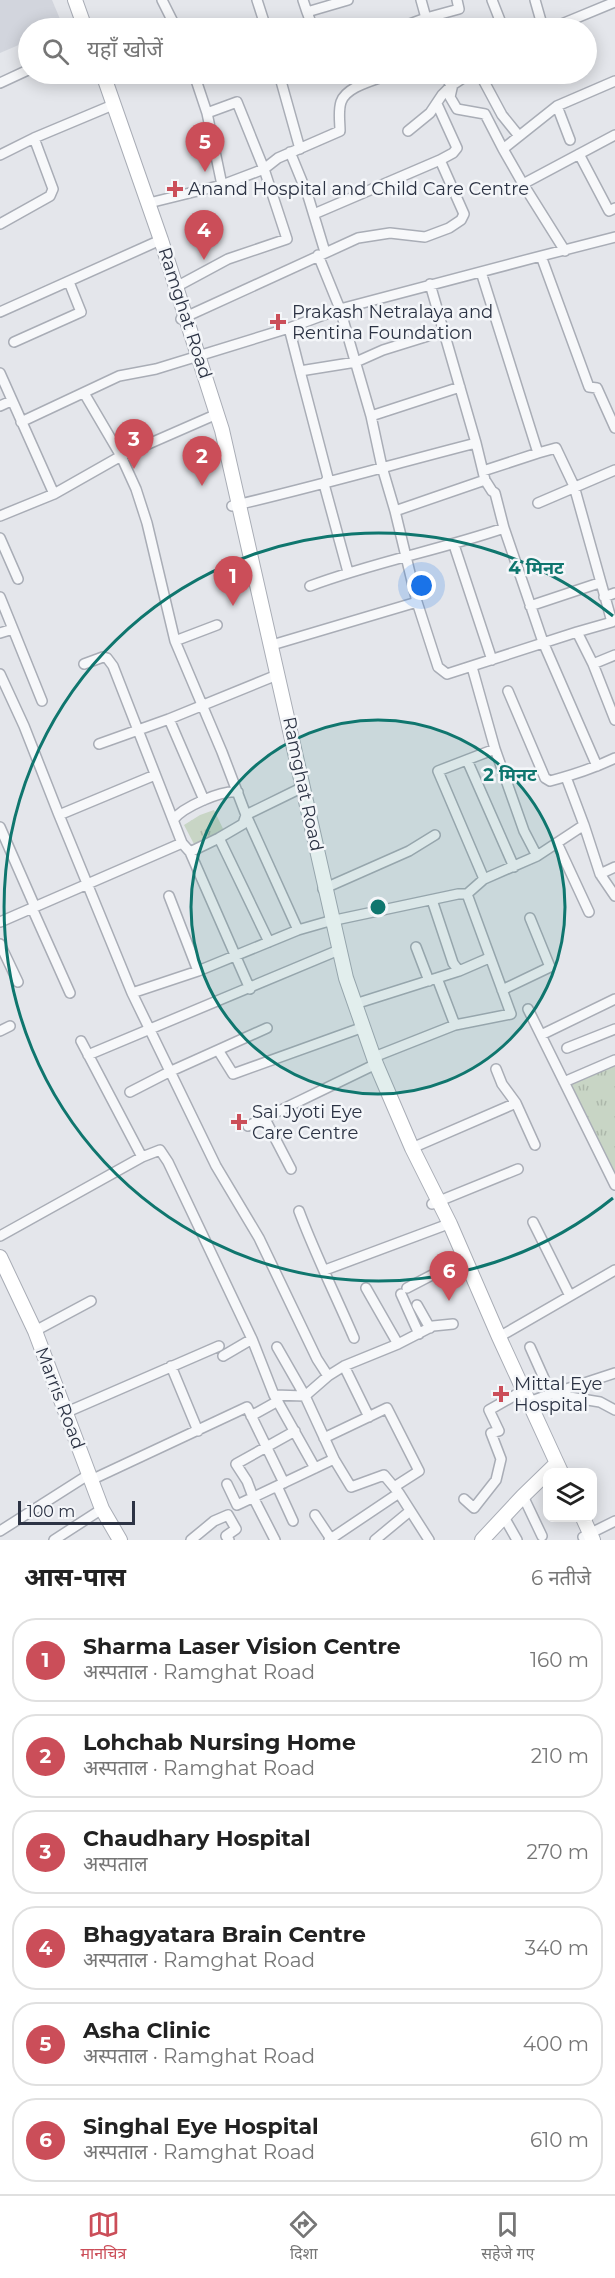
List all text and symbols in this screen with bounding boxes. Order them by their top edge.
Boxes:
search box [18,18,597,84]
icon: search [39,35,72,68]
text: यहाँ खोजें [87,36,163,63]
pin: 5 [186,122,224,172]
place label: Anand Hospital and Child Care Centre [188,178,529,200]
marker: Anand Hospital and Child Care Centre [166,180,184,198]
pin: 4 [184,210,224,260]
street label: Ramghat Road [153,245,217,381]
place label: Prakash Netralaya and Rentina Foundation [292,301,493,344]
marker: Prakash Netralaya and Rentina Foundation [269,313,287,331]
pin: 3 [114,420,154,469]
pin: 2 [182,436,222,486]
pin: 1 [214,556,252,606]
text: 4 मिनट [508,557,564,579]
your location [407,571,436,600]
street label: Ramghat Road [278,715,328,853]
text: 2 मिनट [483,764,537,786]
centre of rings [368,897,388,917]
place label: Sai Jyoti Eye Care Centre [252,1101,362,1144]
marker: Sai Jyoti Eye Care Centre [230,1113,248,1131]
pin: 6 [430,1252,468,1301]
street label: Marris Road [30,1344,90,1452]
place label: Mittal Eye Hospital [514,1373,603,1416]
marker: Mittal Eye Hospital [492,1385,510,1403]
map controls [543,1468,597,1522]
button: layers [543,1468,597,1522]
scale bar [18,1498,135,1526]
text: 100 m [27,1502,75,1521]
text: आस-पास [24,1561,126,1593]
text: 6 नतीजे [531,1566,591,1590]
text: Sharma Laser Vision Centre [83,1633,401,1660]
text: 1 [42,1648,49,1672]
text: 160 m [530,1648,589,1672]
text: अस्पताल · Ramghat Road [83,1660,315,1684]
text: Lohchab Nursing Home [83,1729,356,1756]
text: 2 [40,1744,51,1768]
text: 210 m [531,1744,589,1768]
text: अस्पताल · Ramghat Road [83,1756,315,1780]
text: Chaudhary Hospital [83,1825,311,1852]
text: 3 [40,1840,51,1864]
text: 270 m [527,1840,589,1864]
text: अस्पताल [83,1852,148,1876]
text: Bhagyatara Brain Centre [83,1921,366,1948]
text: 4 [39,1936,52,1960]
text: 340 m [525,1936,589,1960]
text: अस्पताल · Ramghat Road [83,1948,315,1972]
text: Asha Clinic [83,2017,210,2044]
text: 5 [40,2032,51,2056]
text: 400 m [523,2032,589,2056]
text: अस्पताल · Ramghat Road [83,2044,315,2068]
text: Singhal Eye Hospital [83,2113,319,2140]
text: 6 [39,2128,52,2152]
text: 610 m [530,2128,589,2152]
text: अस्पताल · Ramghat Road [83,2140,315,2164]
tab: मानचित्र [81,2208,126,2266]
tab: दिशा [287,2208,320,2266]
tab: सहेजे गए [481,2208,534,2266]

